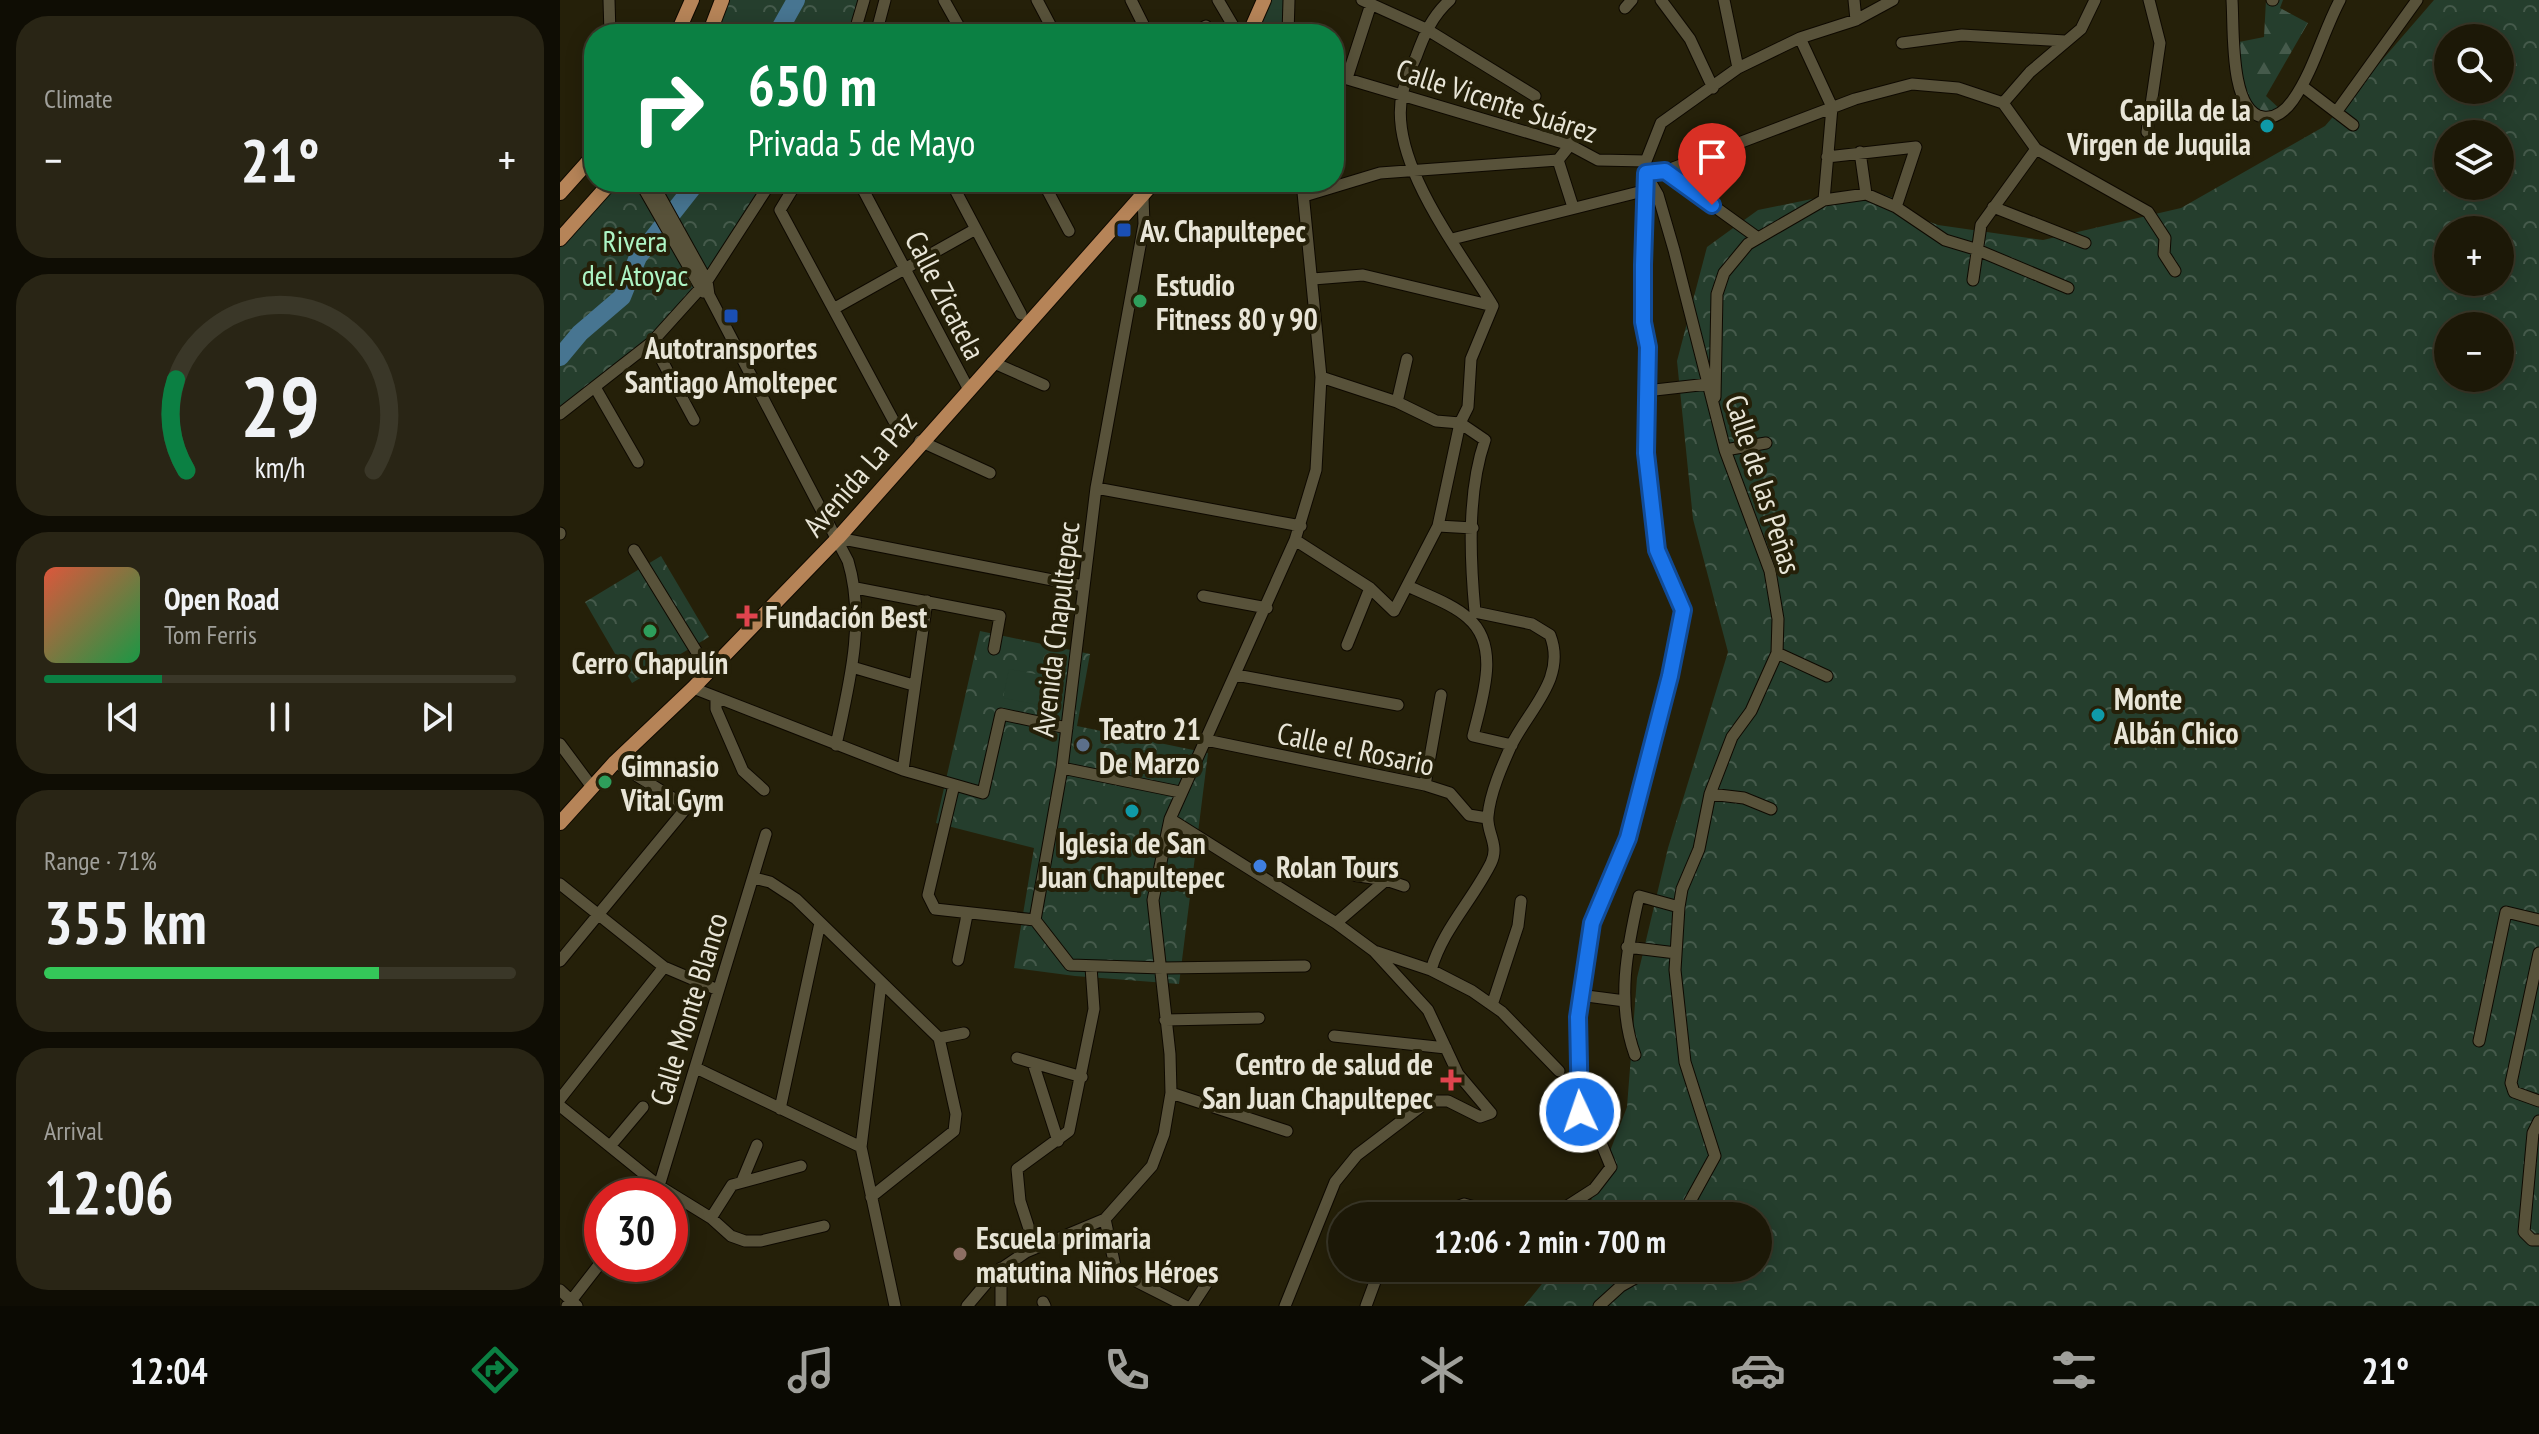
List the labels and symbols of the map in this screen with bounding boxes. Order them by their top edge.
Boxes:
street label: Calle Vicente Suárez [1391,49,1603,151]
place label: Capilla de la Virgen de Juquila [2066,90,2251,163]
marker: Capilla de la Virgen de Juquila [2258,117,2276,135]
pin [1678,123,1746,205]
place label: Av. Chapultepec [1139,211,1307,250]
park label: Rivera del Atoyac [582,221,688,294]
marker: Av. Chapultepec [1115,221,1133,239]
street label: Calle Zicatela [897,224,995,366]
place label: Estudio Fitness 80 y 90 [1156,265,1318,338]
marker: Estudio Fitness 80 y 90 [1131,292,1149,310]
marker: Autotransportes Santiago Amoltepec [722,307,740,325]
place label: Autotransportes Santiago Amoltepec [625,328,838,401]
street label: Calle de las Peñas [1717,390,1811,578]
street label: Avenida La Paz [794,402,924,544]
street label: Avenida Chapultepec [1022,519,1088,739]
place label: Fundación Best [765,597,927,636]
marker: Fundación Best [736,605,758,627]
marker: Cerro Chapulín [641,622,659,640]
place label: Cerro Chapulín [572,643,728,682]
place label: Monte Albán Chico [2113,679,2239,752]
marker: Monte Albán Chico [2089,706,2107,724]
place label: Teatro 21 De Marzo [1099,709,1201,782]
street label: Calle el Rosario [1274,712,1438,784]
marker: Teatro 21 De Marzo [1074,736,1092,754]
place label: Gimnasio Vital Gym [620,746,724,819]
marker: Gimnasio Vital Gym [596,773,614,791]
marker: Iglesia de San Juan Chapultepec [1123,802,1141,820]
place label: Iglesia de San Juan Chapultepec [1038,823,1225,896]
place label: Rolan Tours [1276,847,1399,886]
marker: Rolan Tours [1251,857,1269,875]
street label: Calle Monte Blanco [640,908,736,1110]
place label: Centro de salud de San Juan Chapultepec [1202,1044,1433,1117]
marker: Centro de salud de San Juan Chapultepec [1440,1069,1462,1091]
position arrow [1538,1070,1622,1154]
speed limit sign: 30 [584,1178,688,1282]
place label: Escuela primaria matutina Niños Héroes [976,1218,1219,1291]
marker: Escuela primaria matutina Niños Héroes [951,1245,969,1263]

